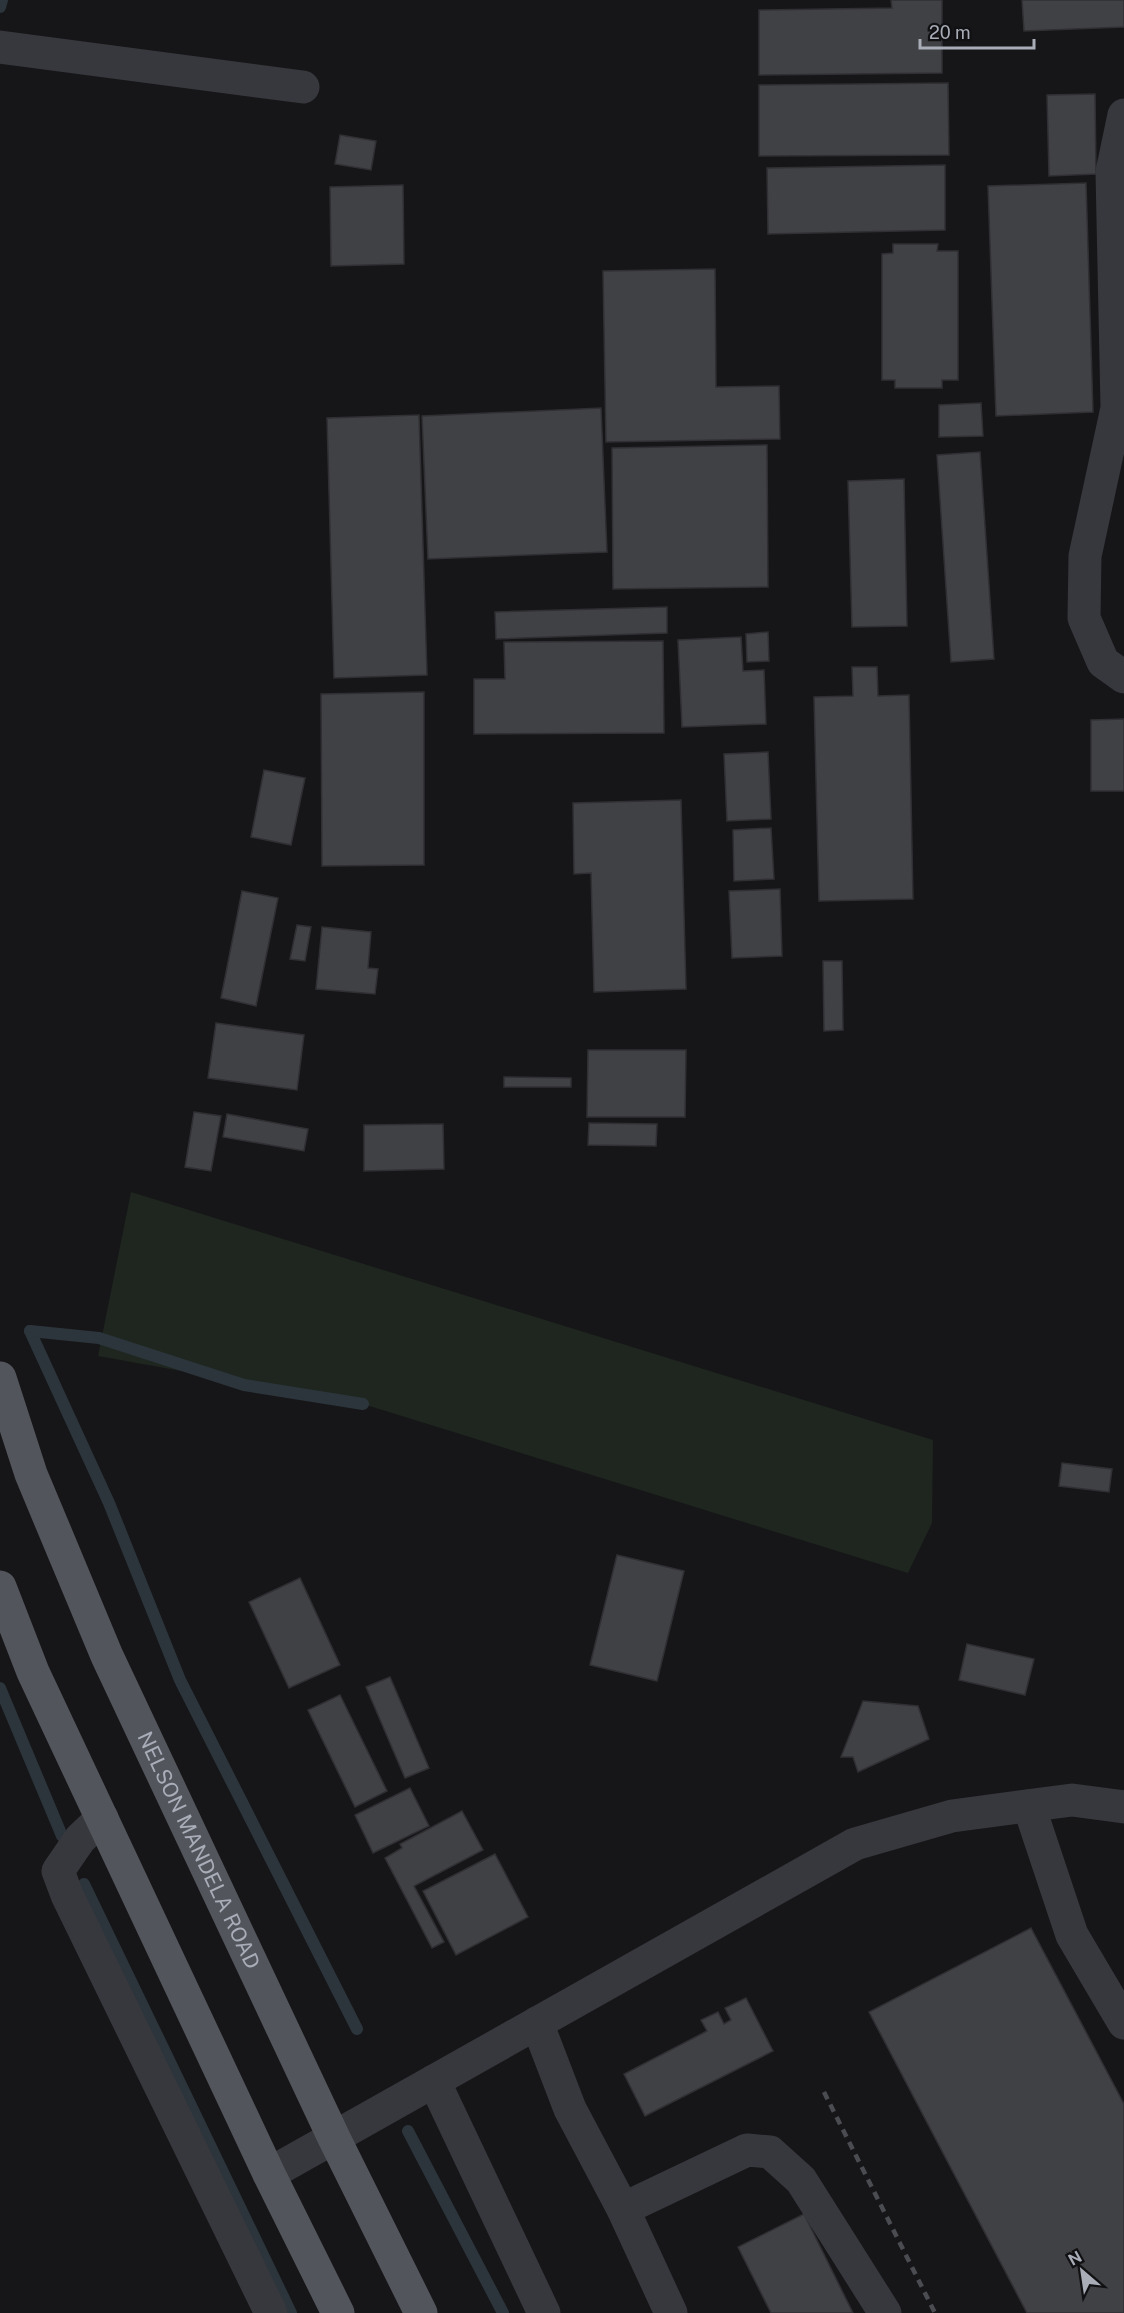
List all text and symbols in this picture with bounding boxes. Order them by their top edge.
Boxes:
scale bar [920,12,1034,50]
text: 20 m [929,22,971,43]
street label: NELSON MANDELA ROAD [132,1728,266,1973]
north arrow [1052,2241,1112,2301]
text: N [1065,2247,1085,2270]

